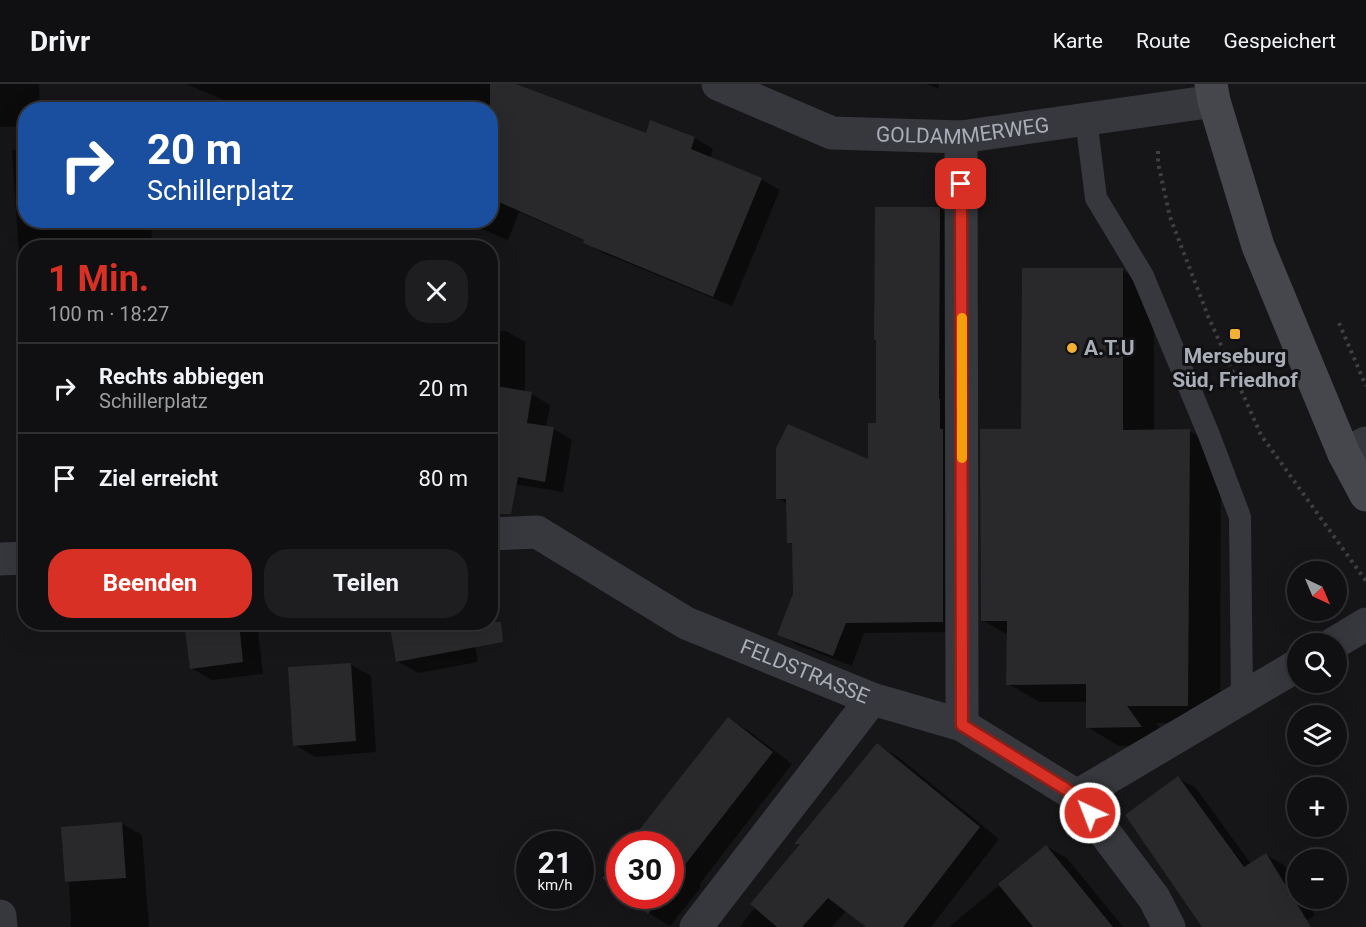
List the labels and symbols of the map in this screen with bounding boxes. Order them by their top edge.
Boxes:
street label: GOLDAMMERWEG [876,113,1051,149]
pin [935,158,986,209]
marker: Merseburg Süd, Friedhof [1228,327,1242,341]
place label: A.T.U [1084,336,1135,360]
marker: A.T.U [1065,341,1079,355]
place label: Merseburg Süd, Friedhof [1172,344,1298,392]
north arrow [1287,561,1347,621]
street label: FELDSTRASSE [737,635,873,709]
position arrow [1058,781,1122,845]
speed limit sign: 30 [606,831,684,909]

